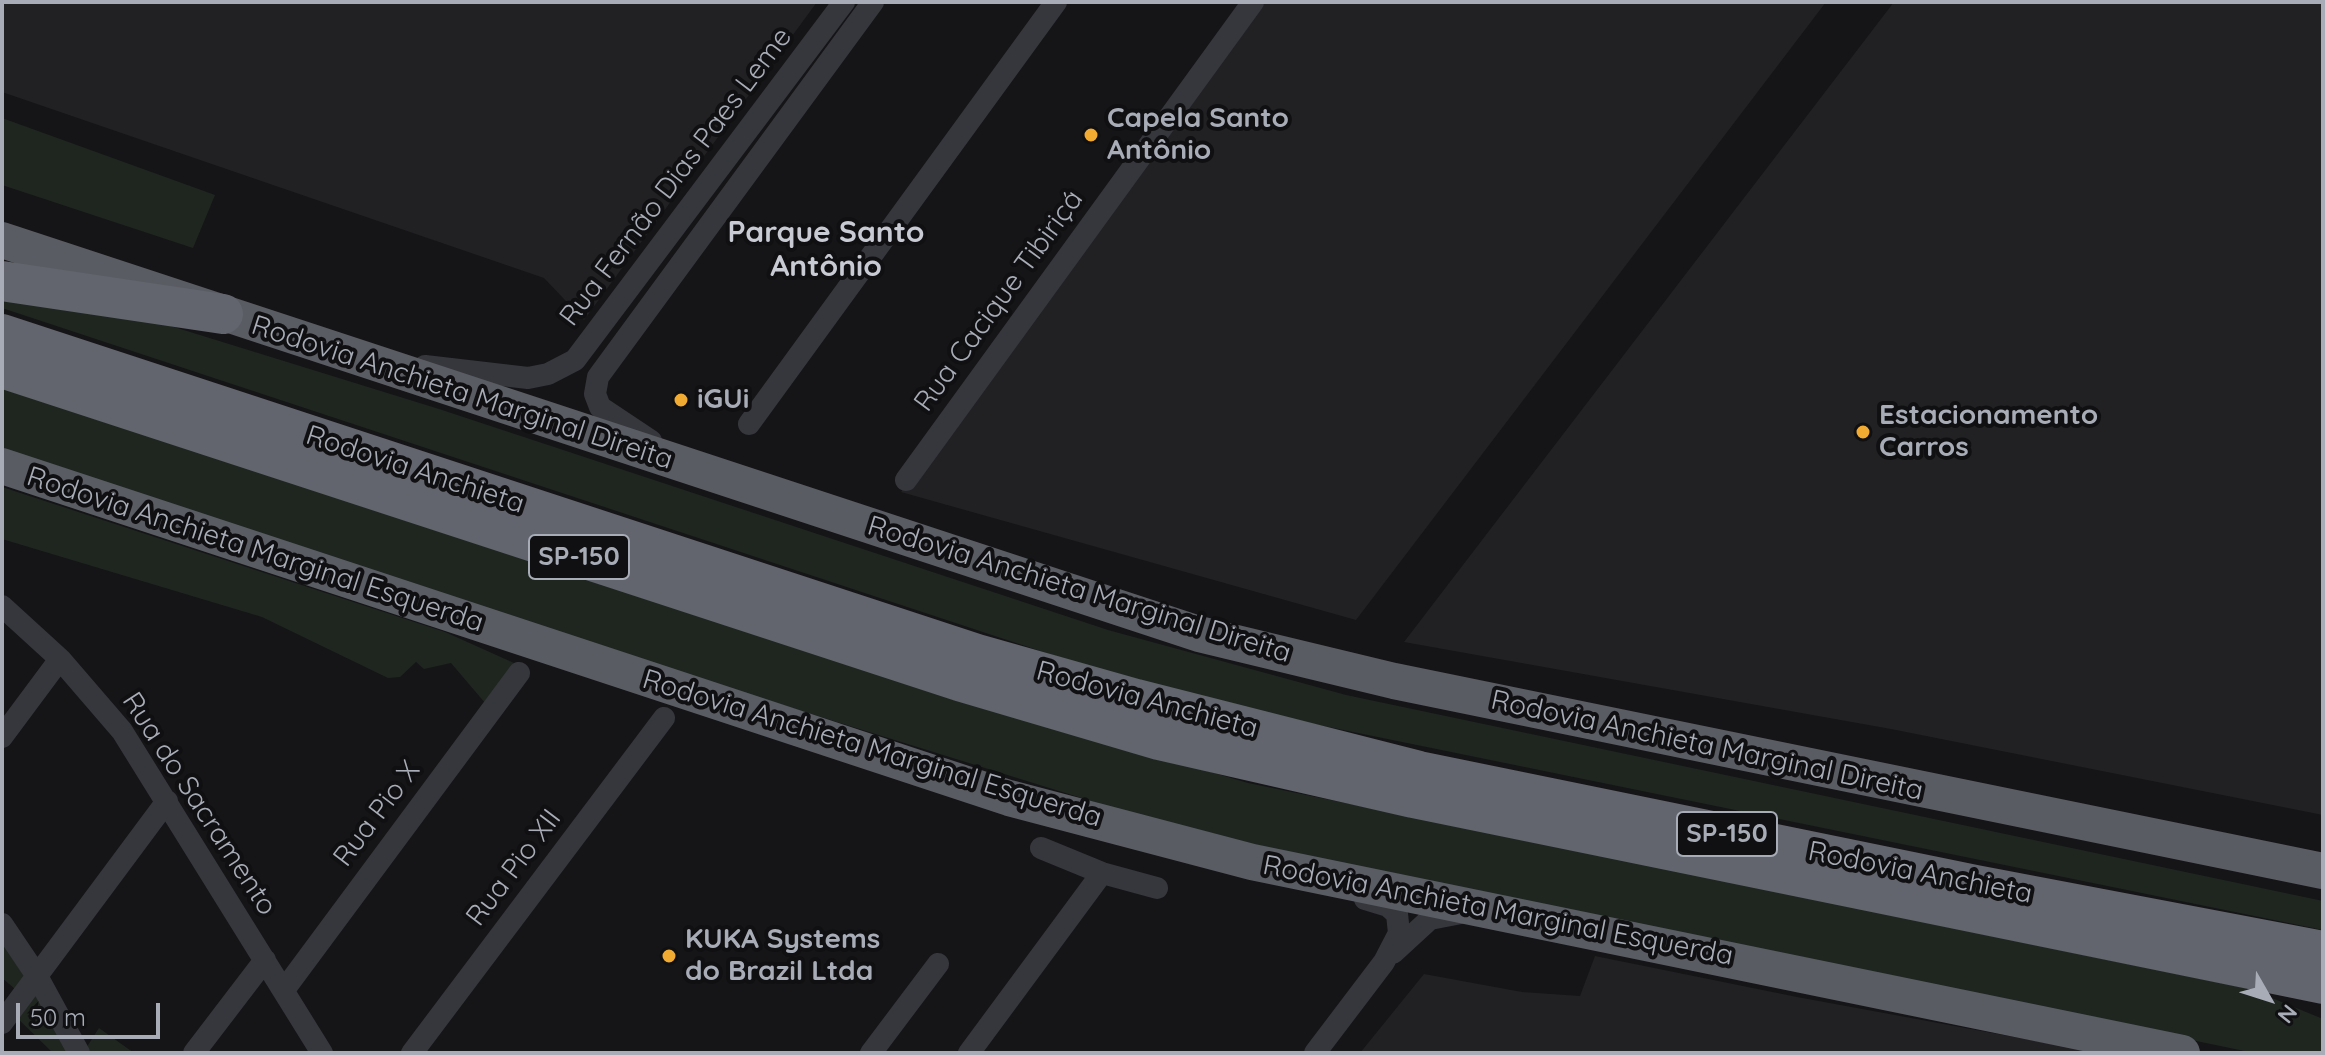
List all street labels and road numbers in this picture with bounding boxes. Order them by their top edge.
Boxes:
street label: Rua Fernão Dias Paes Leme [553,21,799,333]
street label: Rua Cacique Tibiriçá [907,184,1091,418]
street label: Rodovia Anchieta Marginal Direita [247,309,677,477]
street label: Rodovia Anchieta [302,419,528,521]
street label: Rodovia Anchieta Marginal Esquerda [22,460,488,640]
street label: Rodovia Anchieta Marginal Direita [863,509,1295,671]
road number: SP-150 [529,535,629,579]
street label: Rodovia Anchieta [1033,654,1261,746]
street label: Rodovia Anchieta Marginal Esquerda [638,663,1106,835]
street label: Rodovia Anchieta Marginal Direita [1488,684,1926,808]
street label: Rua do Sacramento [114,686,284,922]
street label: Rua Pio X [327,755,427,873]
street label: Rua Pio XII [459,803,569,933]
road number: SP-150 [1677,812,1777,856]
street label: Rodovia Anchieta [1805,835,2035,911]
street label: Rodovia Anchieta Marginal Esquerda [1260,849,1736,973]

